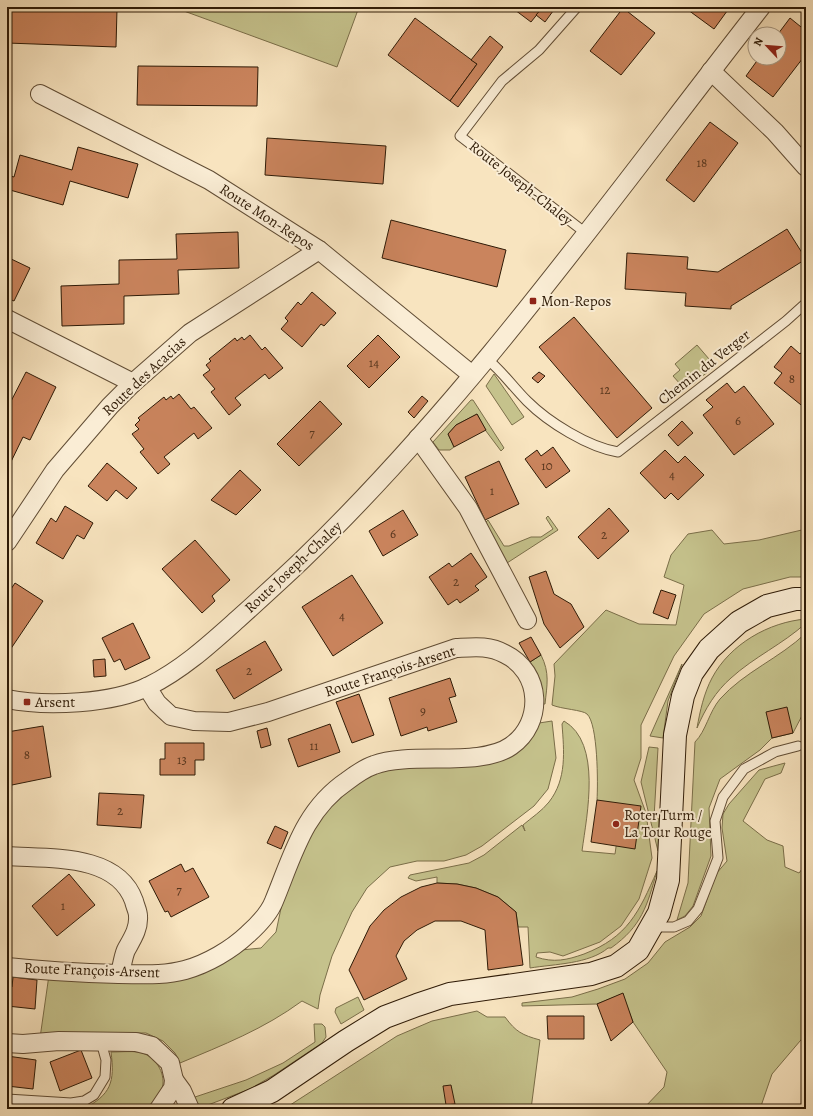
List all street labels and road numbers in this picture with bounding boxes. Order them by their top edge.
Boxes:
street label: Route Joseph-Chaley [465,136,577,230]
street label: Route Mon-Repos [216,179,318,255]
street label: Chemin du Verger [654,325,754,409]
street label: Route des Acacias [98,332,190,420]
street label: Route Joseph-Chaley [240,516,346,617]
street label: Route François-Arsent [322,640,458,702]
street label: Route François-Arsent [24,958,160,982]

